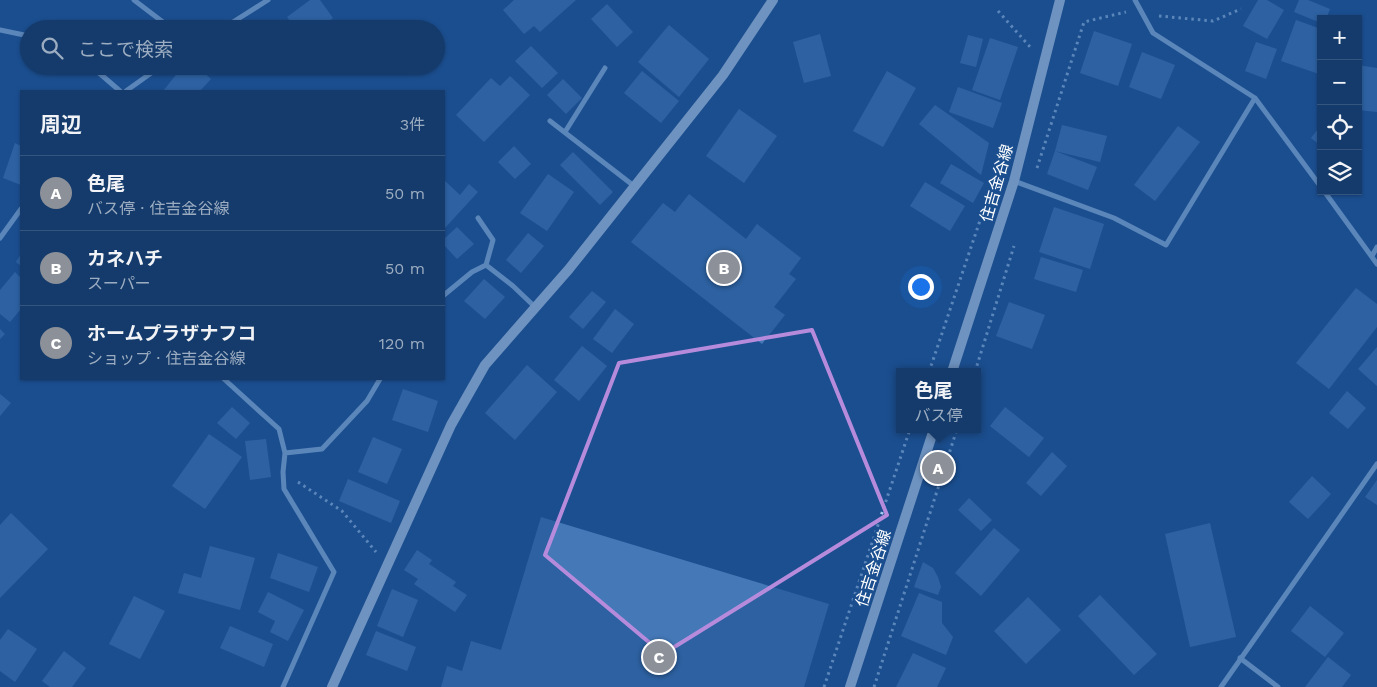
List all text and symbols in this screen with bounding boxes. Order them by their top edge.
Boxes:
map controls [1317,15,1362,195]
button: + [1317,15,1362,60]
search box [20,20,445,75]
icon: search [38,34,66,62]
text: ここで検索 [78,38,173,61]
button: − [1317,60,1362,105]
button: locate [1317,105,1362,150]
text: 周辺 [40,112,82,137]
text: 3件 [400,115,425,134]
street label: 住吉金谷線 [976,142,1017,224]
button: layers [1317,150,1362,195]
text: 色尾 [87,172,125,195]
text: A [51,184,61,203]
text: 50 m [385,184,425,203]
text: バス停 · 住吉金谷線 [87,199,230,218]
text: カネハチ [87,247,163,270]
pin: B [708,249,740,287]
text: B [51,259,61,278]
text: 50 m [385,259,425,278]
text: スーパー [87,274,151,293]
your location [908,274,934,300]
text: ホームプラザナフコ [87,322,256,345]
text: C [51,334,61,353]
text: 120 m [379,334,425,353]
text: ショップ · 住吉金谷線 [87,349,246,368]
popup [896,368,981,433]
text: 色尾 [914,379,953,402]
text: バス停 [914,406,963,425]
pin: A [922,449,954,487]
street label: 住吉金谷線 [852,527,895,609]
pin: C [643,638,675,676]

